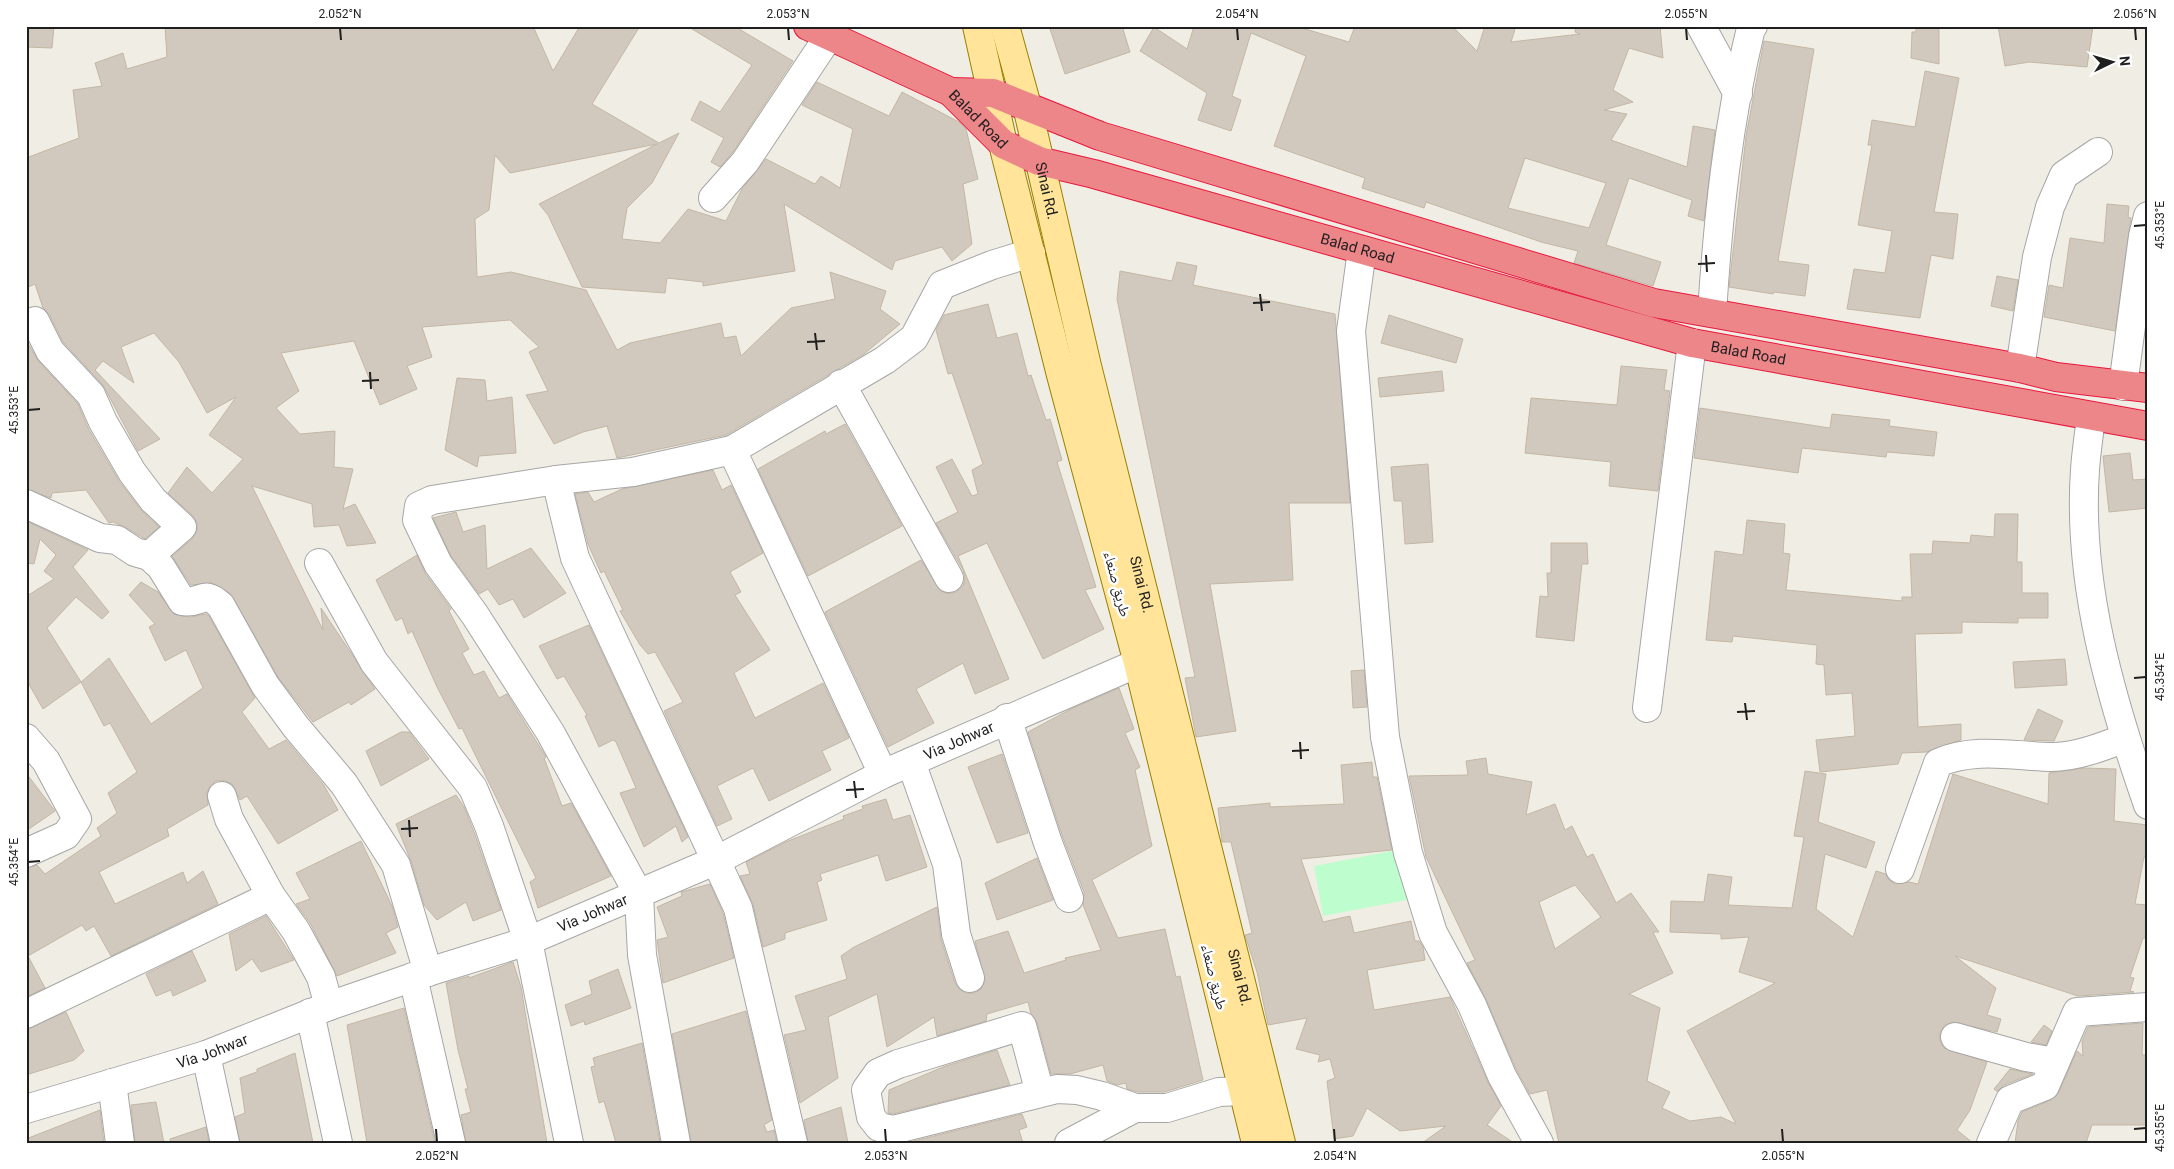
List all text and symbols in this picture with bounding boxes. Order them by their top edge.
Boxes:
text: 2.052°N [318,7,362,21]
text: 2.053°N [766,7,810,21]
text: 2.054°N [1215,7,1259,21]
text: 2.055°N [1664,7,1708,21]
text: 2.056°N [2113,7,2157,21]
north arrow [2086,38,2136,88]
text: N [2117,55,2133,66]
street label: Balad Road [945,86,1011,152]
street label: Sinai Rd. [1031,160,1062,221]
text: 45.353°E [2153,201,2167,249]
street label: Balad Road [1318,229,1396,267]
street label: Balad Road [1709,338,1787,369]
text: 45.353°E [7,386,21,434]
street label: طريق صنعاء [1099,549,1134,619]
street label: Sinai Rd. [1126,554,1157,615]
text: 45.354°E [2153,653,2167,701]
street label: Via Johwar [921,718,997,764]
text: 45.354°E [7,838,21,886]
street label: Via Johwar [555,890,631,936]
street label: طريق صنعاء [1196,942,1231,1012]
street label: Sinai Rd. [1224,947,1255,1008]
street label: Via Johwar [174,1030,251,1072]
text: 45.355°E [2153,1104,2167,1152]
text: 2.052°N [415,1149,459,1163]
text: 2.053°N [864,1149,908,1163]
text: 2.054°N [1313,1149,1357,1163]
text: 2.055°N [1761,1149,1805,1163]

